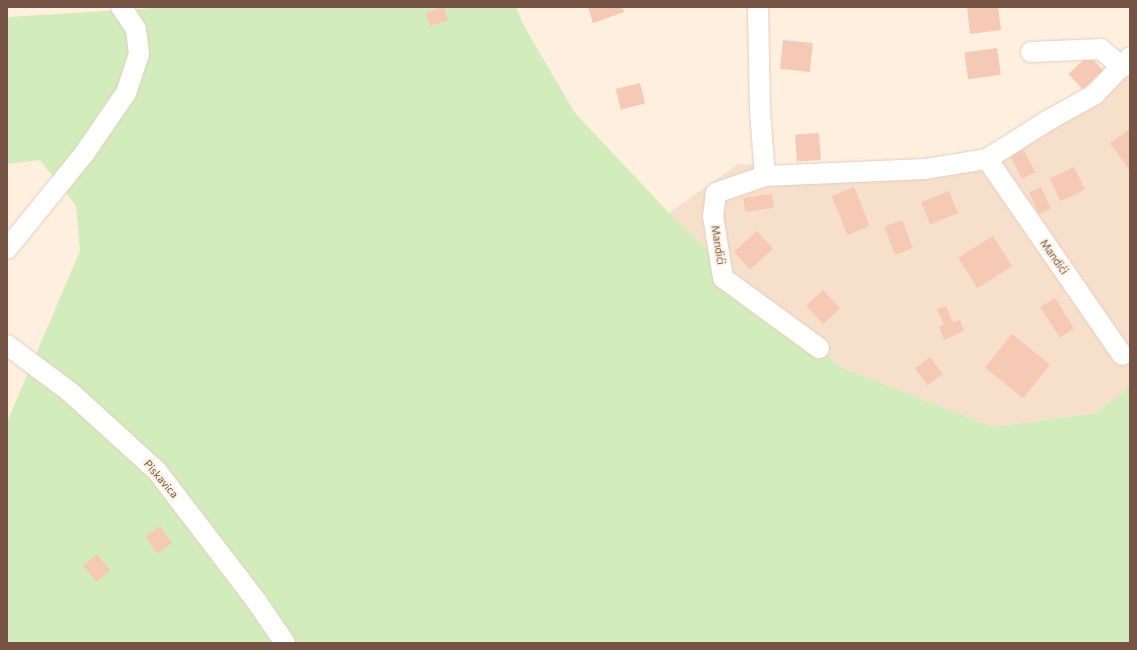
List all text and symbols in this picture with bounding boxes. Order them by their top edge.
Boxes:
street label: Mandići [708,224,728,266]
street label: Mandići [1037,237,1071,277]
street label: Piskavica [141,457,181,501]

